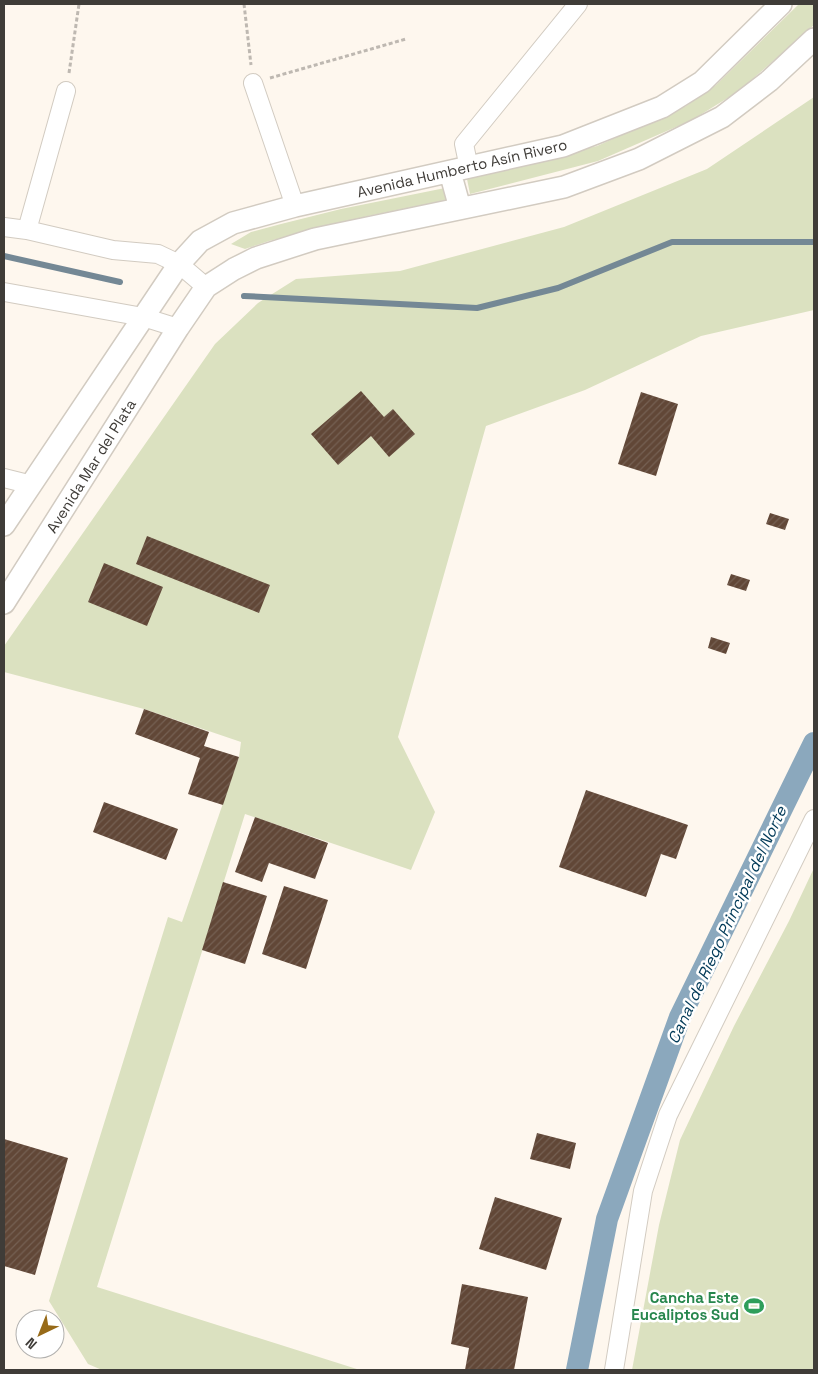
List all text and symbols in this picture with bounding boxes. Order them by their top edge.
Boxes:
street label: Avenida Humberto Asín Rivero [355,135,569,201]
street label: Avenida Mar del Plata [42,395,140,536]
water label: Canal de Riego Principal del Norte [663,803,792,1047]
place label: Cancha Este Eucaliptos Sud [631,1288,739,1324]
sports icon: Cancha Este Eucaliptos Sud [743,1295,765,1317]
north arrow [15,1309,65,1359]
text: N [22,1334,41,1353]

